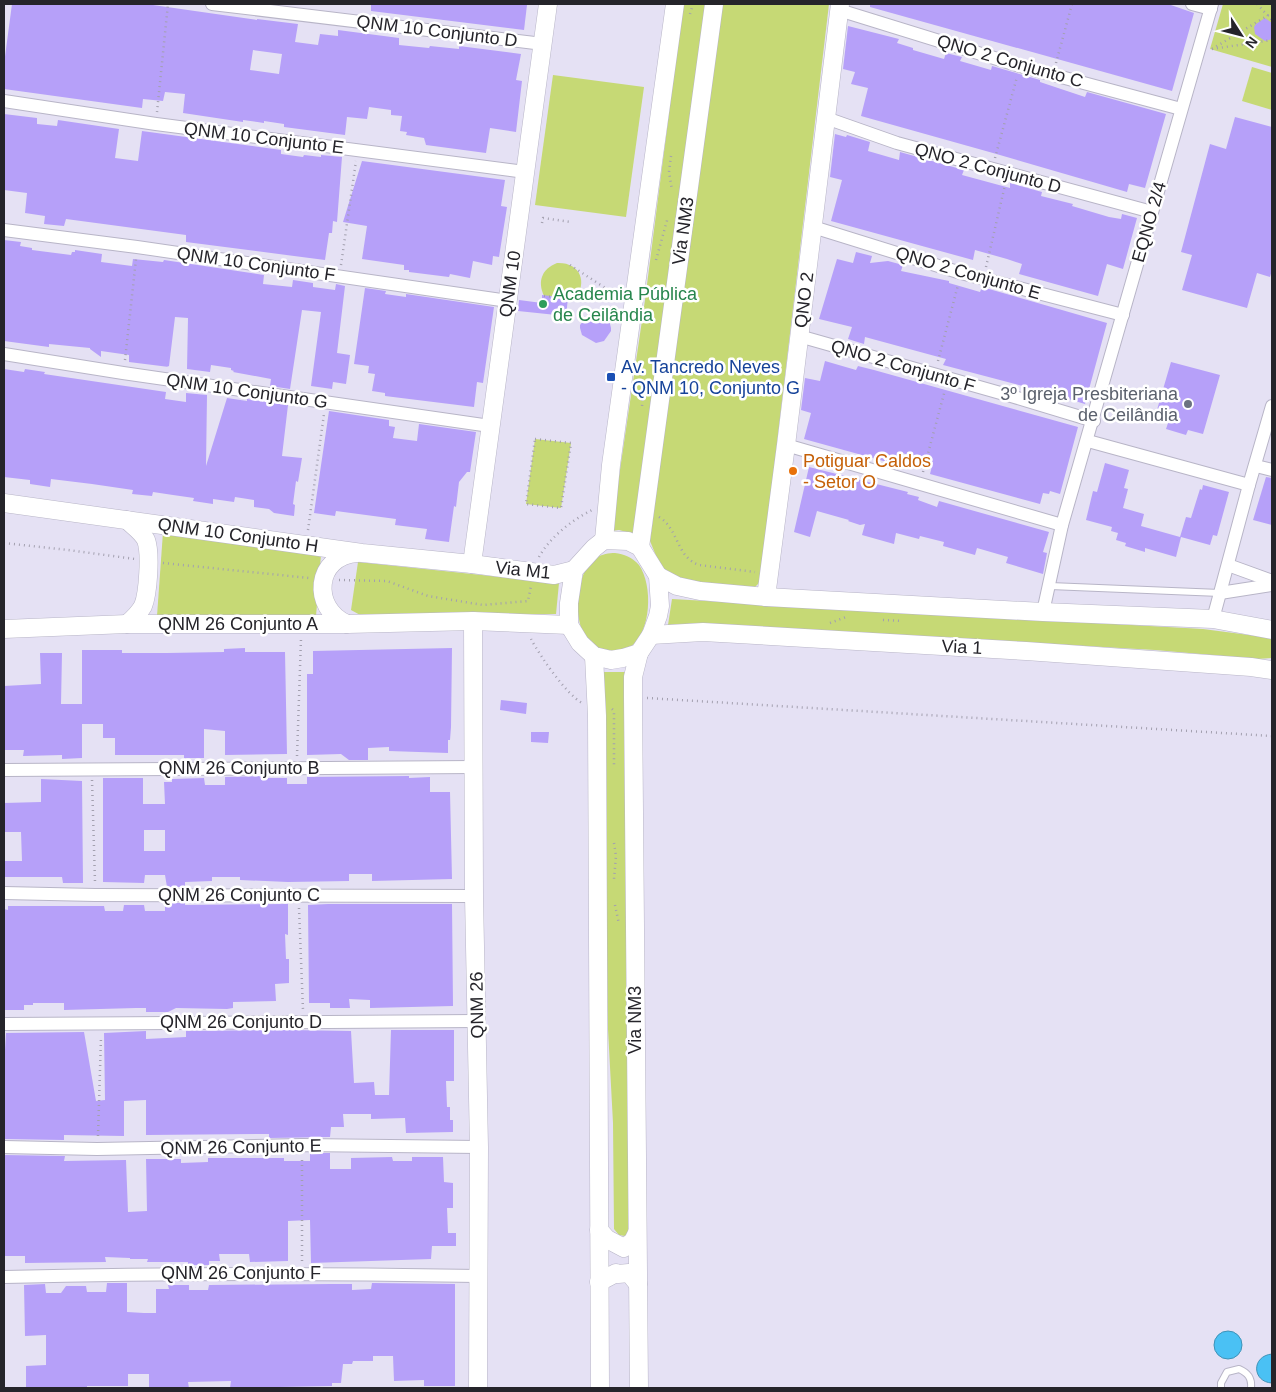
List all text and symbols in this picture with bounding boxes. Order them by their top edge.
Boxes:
north arrow [1216,10,1266,60]
street label: QNM 10 Conjunto D [355,11,519,51]
street label: QNO 2 Conjunto C [935,31,1085,91]
text: N [1242,34,1261,51]
street label: QNM 10 Conjunto E [183,118,345,158]
street label: QNO 2 Conjunto D [912,139,1064,197]
street label: EQNO 2/4 [1128,179,1170,265]
street label: Via NM3 [668,196,698,266]
street label: QNM 10 Conjunto F [175,243,337,285]
street label: QNO 2 Conjunto E [893,243,1043,303]
street label: QNM 10 [495,249,525,319]
street label: QNO 2 [791,271,817,329]
place label: Academia Pública de Ceilândia [553,284,698,325]
marker: Academia Pública de Ceilândia [537,298,549,310]
street label: QNO 2 Conjunto F [829,336,977,396]
place label: Av. Tancredo Neves - QNM 10, Conjunto G [621,357,800,398]
street label: QNM 10 Conjunto G [165,370,329,412]
marker: Av. Tancredo Neves - QNM 10, Conjunto G [605,371,617,383]
place label: 3º Igreja Presbiteriana de Ceilândia [1000,384,1179,425]
marker: 3º Igreja Presbiteriana de Ceilândia [1182,398,1194,410]
place label: Potiguar Caldos - Setor O [803,451,931,492]
marker: Potiguar Caldos - Setor O [787,465,799,477]
street label: QNM 10 Conjunto H [156,514,320,556]
street label: Via M1 [494,557,552,583]
street label: QNM 26 Conjunto A [158,614,318,634]
street label: Via 1 [941,636,983,658]
street label: QNM 26 Conjunto B [158,758,320,778]
street label: QNM 26 Conjunto C [158,885,320,905]
street label: QNM 26 [466,971,488,1039]
street label: Via NM3 [625,986,645,1054]
street label: QNM 26 Conjunto D [160,1012,322,1032]
street label: QNM 26 Conjunto E [160,1136,322,1158]
street label: QNM 26 Conjunto F [161,1263,321,1283]

